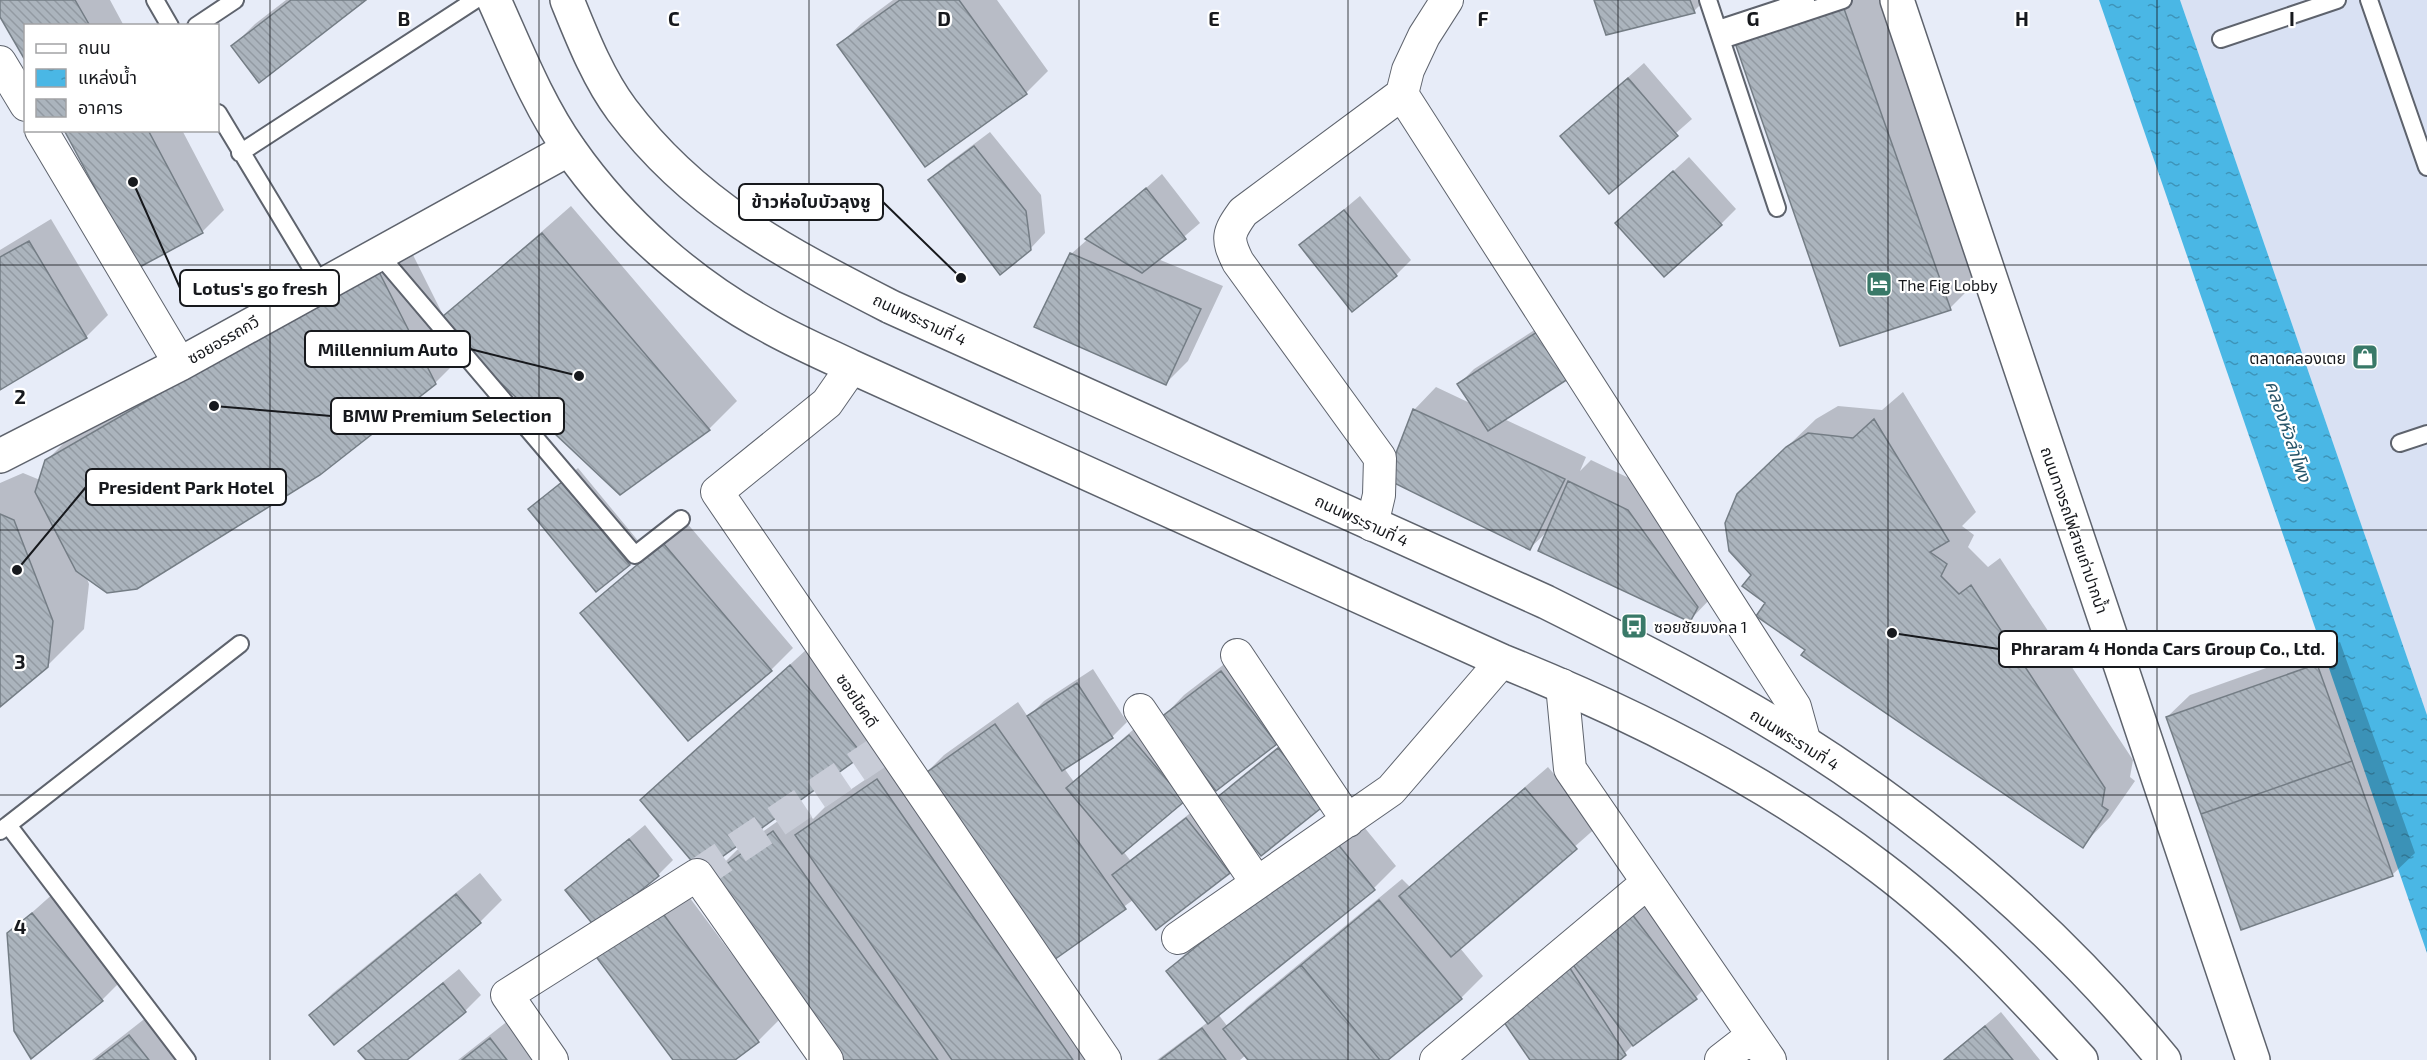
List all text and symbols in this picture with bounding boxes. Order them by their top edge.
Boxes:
text: B [398,6,410,30]
text: C [668,6,680,30]
text: D [937,6,951,30]
text: E [1208,6,1220,30]
text: F [1477,6,1489,30]
text: G [1747,6,1759,30]
text: H [2015,6,2029,30]
text: I [2289,6,2295,30]
legend [24,24,219,132]
text: ถนน [78,36,111,58]
text: แหล่งน้ำ [78,65,137,88]
text: อาคาร [78,96,123,118]
callout: ข้าวห่อใบบัวลุงชู [739,184,883,220]
text: ข้าวห่อใบบัวลุงชู [751,190,871,213]
hotel icon: The Fig Lobby [1864,269,1894,299]
callout: Lotus's go fresh [180,270,339,306]
place label: The Fig Lobby [1898,275,1998,294]
text: Lotus's go fresh [192,277,328,299]
street label: ถนนพระรามที่ 4 [870,288,970,349]
street label: ซอยอรรถกวี [184,311,262,367]
callout: Millennium Auto [305,331,470,367]
text: Millennium Auto [318,338,458,360]
shop icon: ตลาดคลองเตย [2350,342,2380,372]
place label: ตลาดคลองเตย [2249,348,2346,367]
water label: คลองหัวลำโพง [2261,377,2317,486]
text: 2 [14,384,26,408]
callout: BMW Premium Selection [331,398,564,434]
text: BMW Premium Selection [342,404,552,426]
street label: ถนนทางรถไฟสายเก่าปากน้ำ [2038,444,2113,616]
callout: President Park Hotel [86,469,286,505]
text: President Park Hotel [98,476,274,498]
street label: ถนนพระรามที่ 4 [1312,489,1412,550]
bus stop icon: ซอยชัยมงคล 1 [1619,611,1649,641]
place label: ซอยชัยมงคล 1 [1654,617,1747,636]
callout: Phraram 4 Honda Cars Group Co., Ltd. [1999,631,2337,667]
text: Phraram 4 Honda Cars Group Co., Ltd. [2011,637,2325,659]
text: 3 [14,649,26,673]
street label: ซอยโชคดี [833,669,883,731]
street label: ถนนพระรามที่ 4 [1747,703,1843,774]
text: 4 [14,914,27,938]

